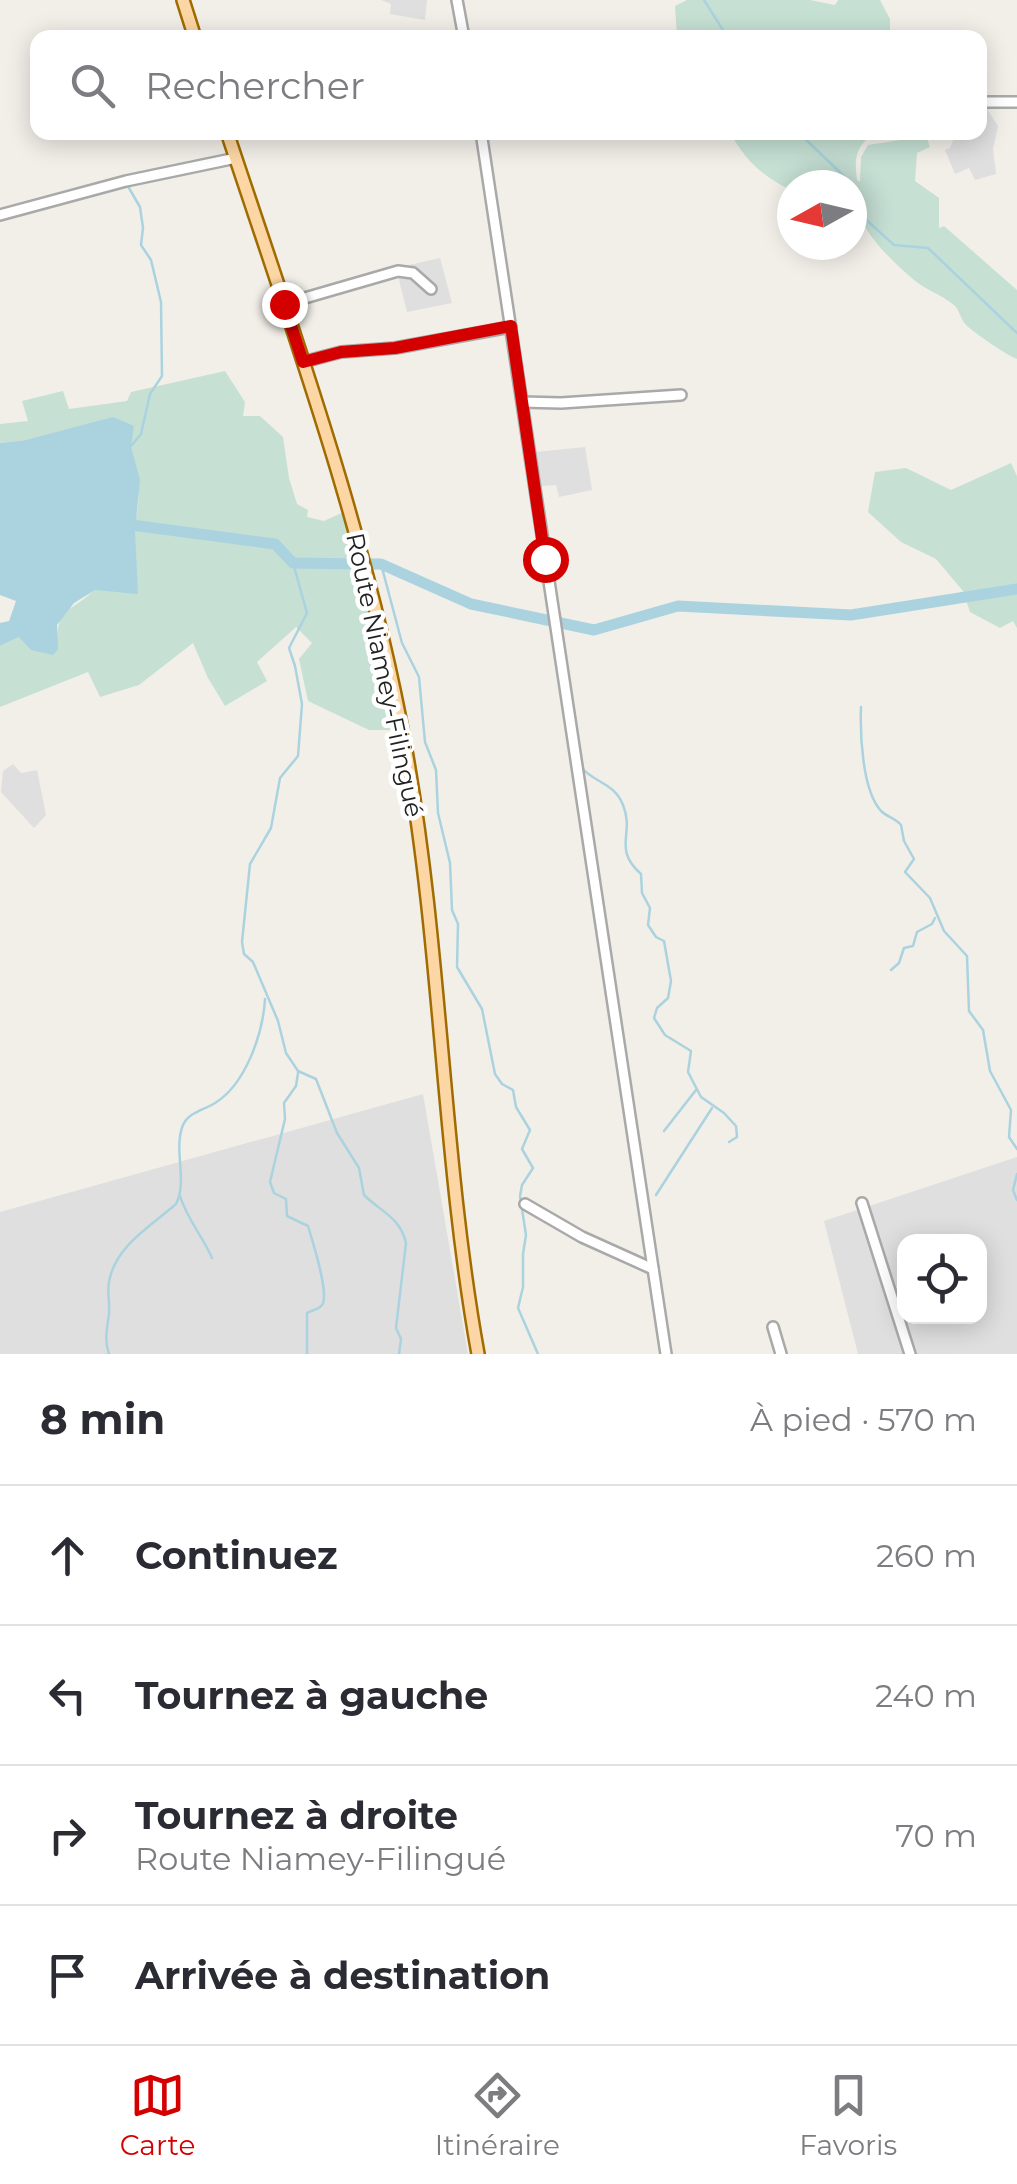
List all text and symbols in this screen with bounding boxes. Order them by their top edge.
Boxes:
search box [30,30,987,140]
icon: search [65,58,120,113]
text: Rechercher [145,62,365,109]
north arrow [777,170,867,260]
route end [262,282,308,328]
street label: Route Niamey-Filingué [340,530,430,820]
route start [523,537,569,583]
map controls [897,1234,987,1324]
button: locate [897,1234,987,1324]
text: 8 min [40,1393,165,1445]
text: À pied · 570 m [750,1400,977,1439]
icon: ahead [40,1528,95,1583]
text: Continuez [135,1532,338,1579]
text: 260 m [876,1536,977,1575]
icon: left [40,1668,95,1723]
text: Tournez à gauche [135,1672,488,1719]
text: 240 m [875,1676,977,1715]
text: Tournez à droite [135,1792,458,1839]
icon: right [40,1808,95,1863]
text: 70 m [895,1816,977,1855]
text: Route Niamey-Filingué [135,1839,506,1878]
icon: arrive [40,1948,95,2003]
text: Arrivée à destination [135,1952,550,1999]
tab: Carte [120,2068,195,2162]
tab: Itinéraire [435,2068,560,2162]
tab: Favoris [799,2068,897,2162]

